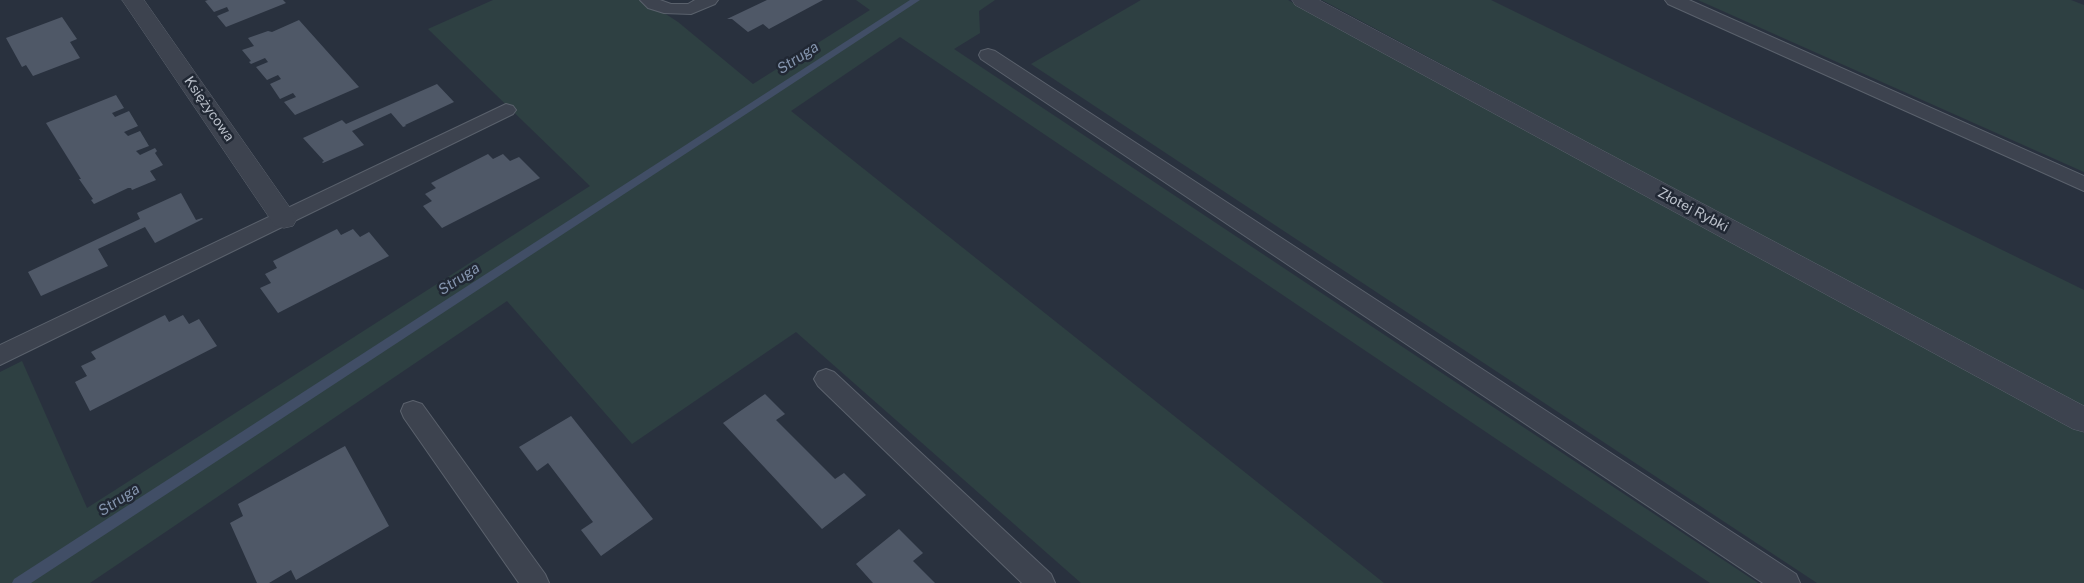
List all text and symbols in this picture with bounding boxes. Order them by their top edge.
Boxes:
water label: Struga [774,38,822,78]
street label: Księżycowa [180,73,238,145]
street label: Złotej Rybki [1655,184,1731,236]
water label: Struga [435,259,483,299]
water label: Struga [95,480,143,520]

